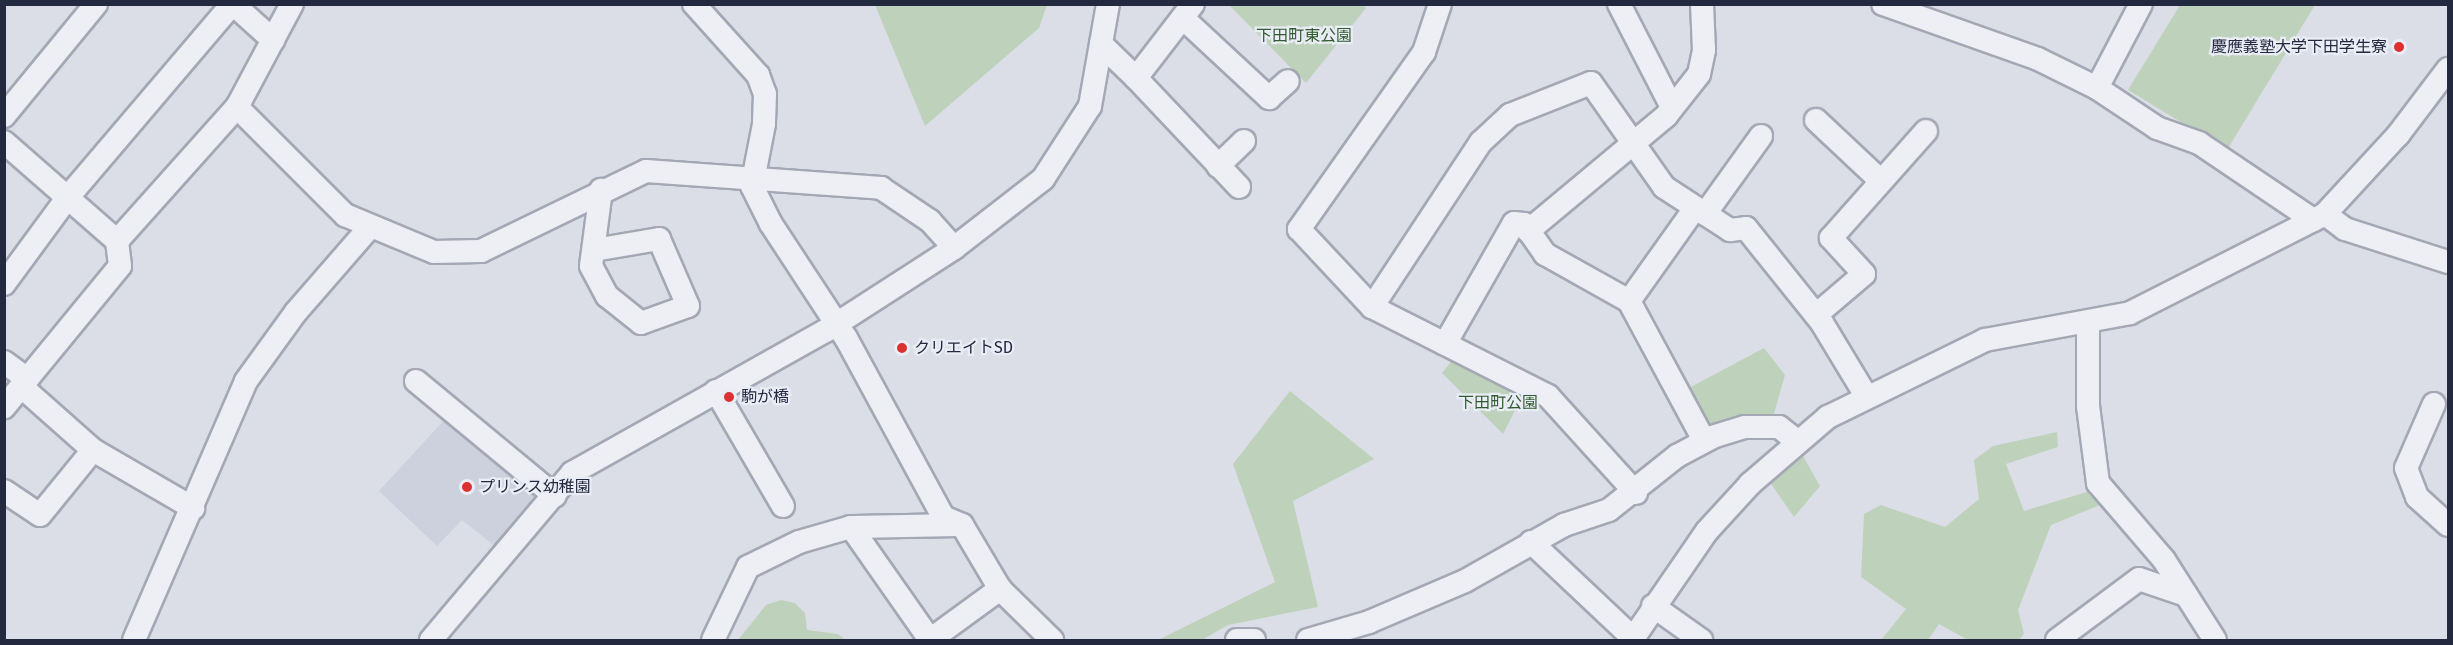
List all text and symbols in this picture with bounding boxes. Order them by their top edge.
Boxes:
park label: 下田町東公園 [1256,26,1352,46]
place label: 慶應義塾大学下田学生寮 [2211,37,2387,57]
marker: 慶應義塾大学下田学生寮 [2392,40,2406,54]
place label: クリエイトSD [914,338,1013,358]
marker: クリエイトSD [895,341,909,355]
place label: 駒が橋 [741,387,789,407]
marker: 駒が橋 [722,390,736,404]
park label: 下田町公園 [1458,393,1538,413]
place label: プリンス幼稚園 [479,477,591,497]
marker: プリンス幼稚園 [460,480,474,494]

